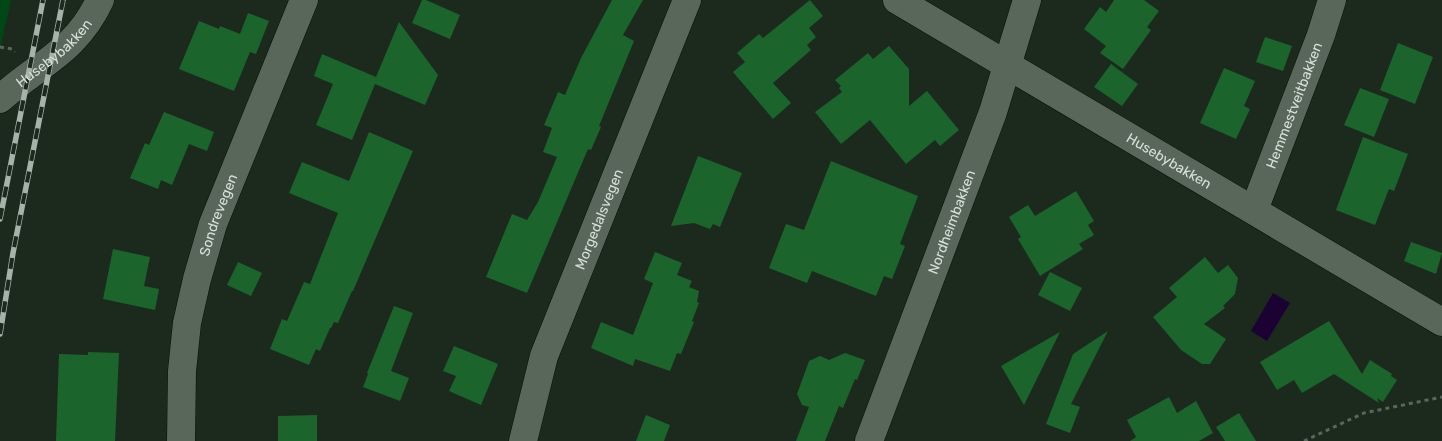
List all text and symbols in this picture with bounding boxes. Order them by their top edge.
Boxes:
street label: Husebybakken [13,16,96,91]
street label: Hemmestveitbakken [1263,40,1326,171]
street label: Husebybakken [1123,130,1214,193]
street label: Morgedalsvegen [572,167,627,272]
street label: Nordheimbakken [925,168,979,277]
street label: Sondrevegen [196,171,241,258]

